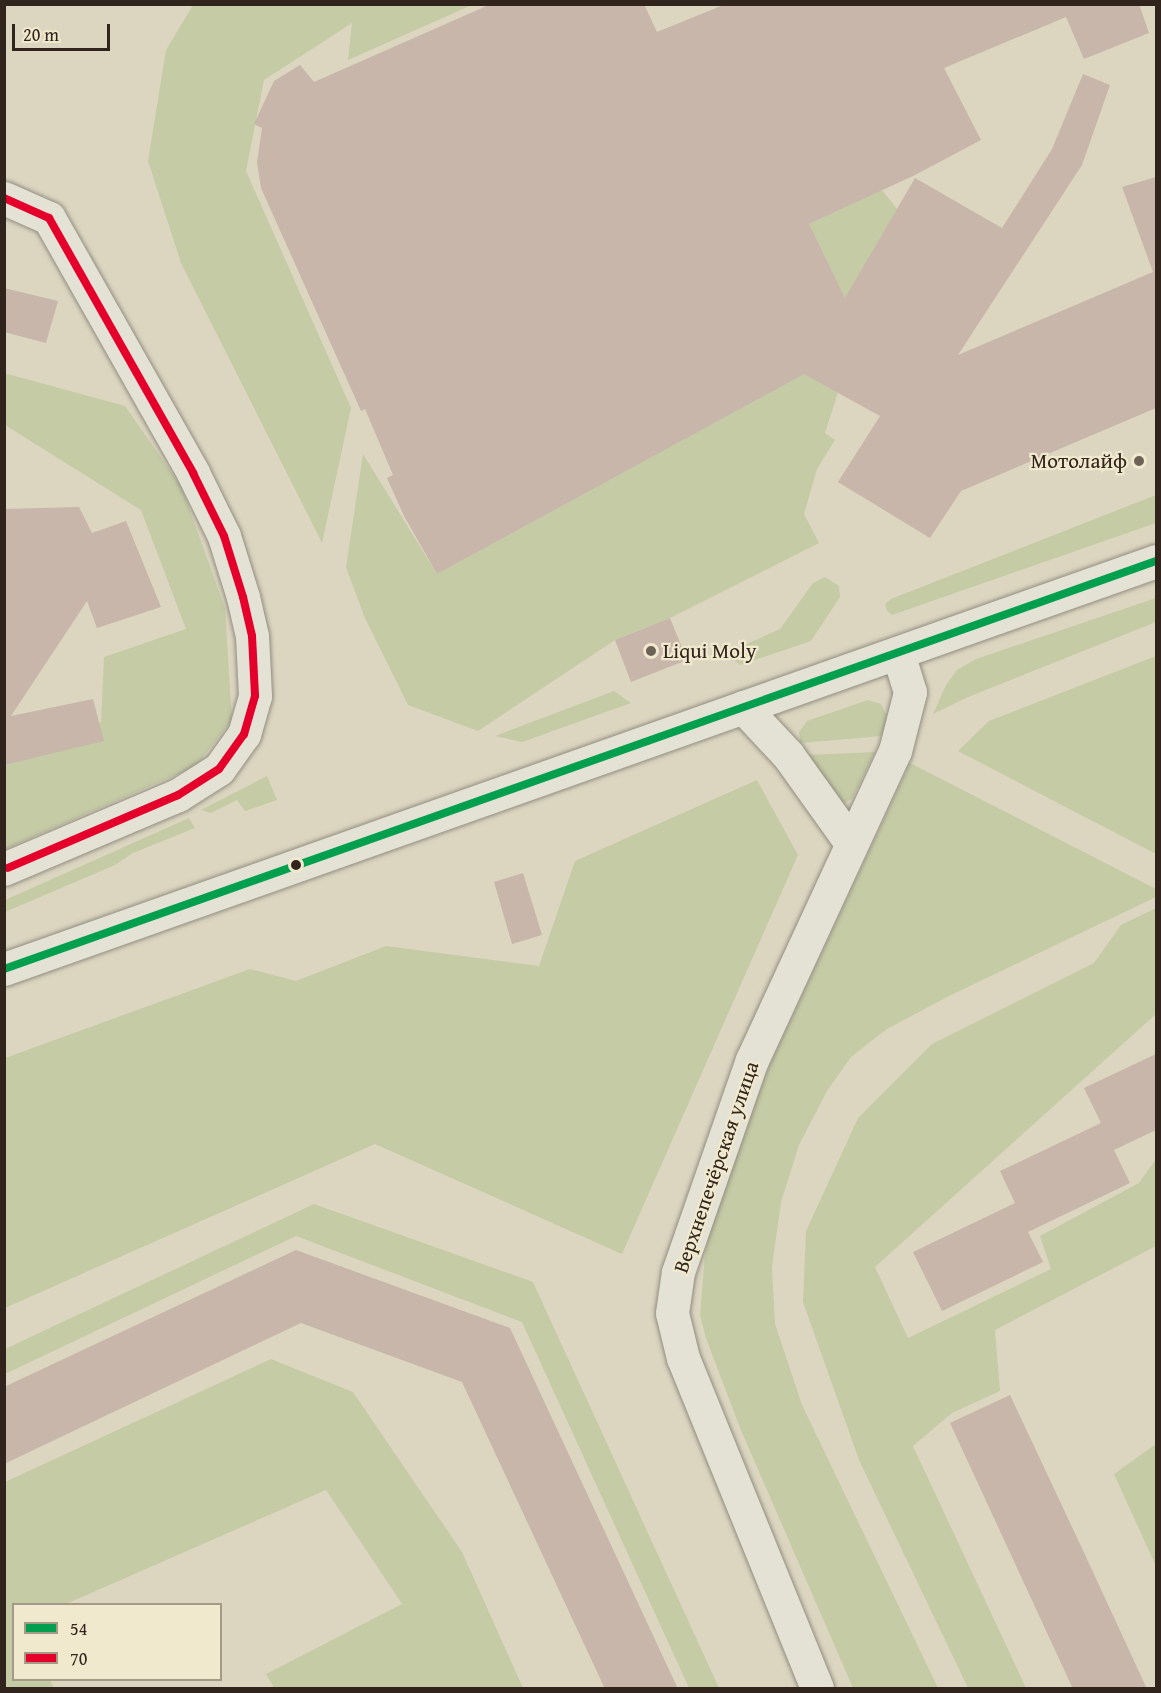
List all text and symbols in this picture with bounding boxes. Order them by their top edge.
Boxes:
scale bar [15,12,112,50]
text: 20 m [23,21,59,48]
place label: Мотолайф [1031,448,1127,474]
marker: Мотолайф [1132,454,1146,468]
place label: Liqui Moly [663,638,756,664]
marker: Liqui Moly [644,644,658,658]
unlabelled marker [290,859,302,871]
street label: Верхнепечёрская улица [668,1058,764,1276]
legend [12,1603,222,1681]
text: 54 [70,1615,87,1642]
text: 70 [70,1645,87,1672]

